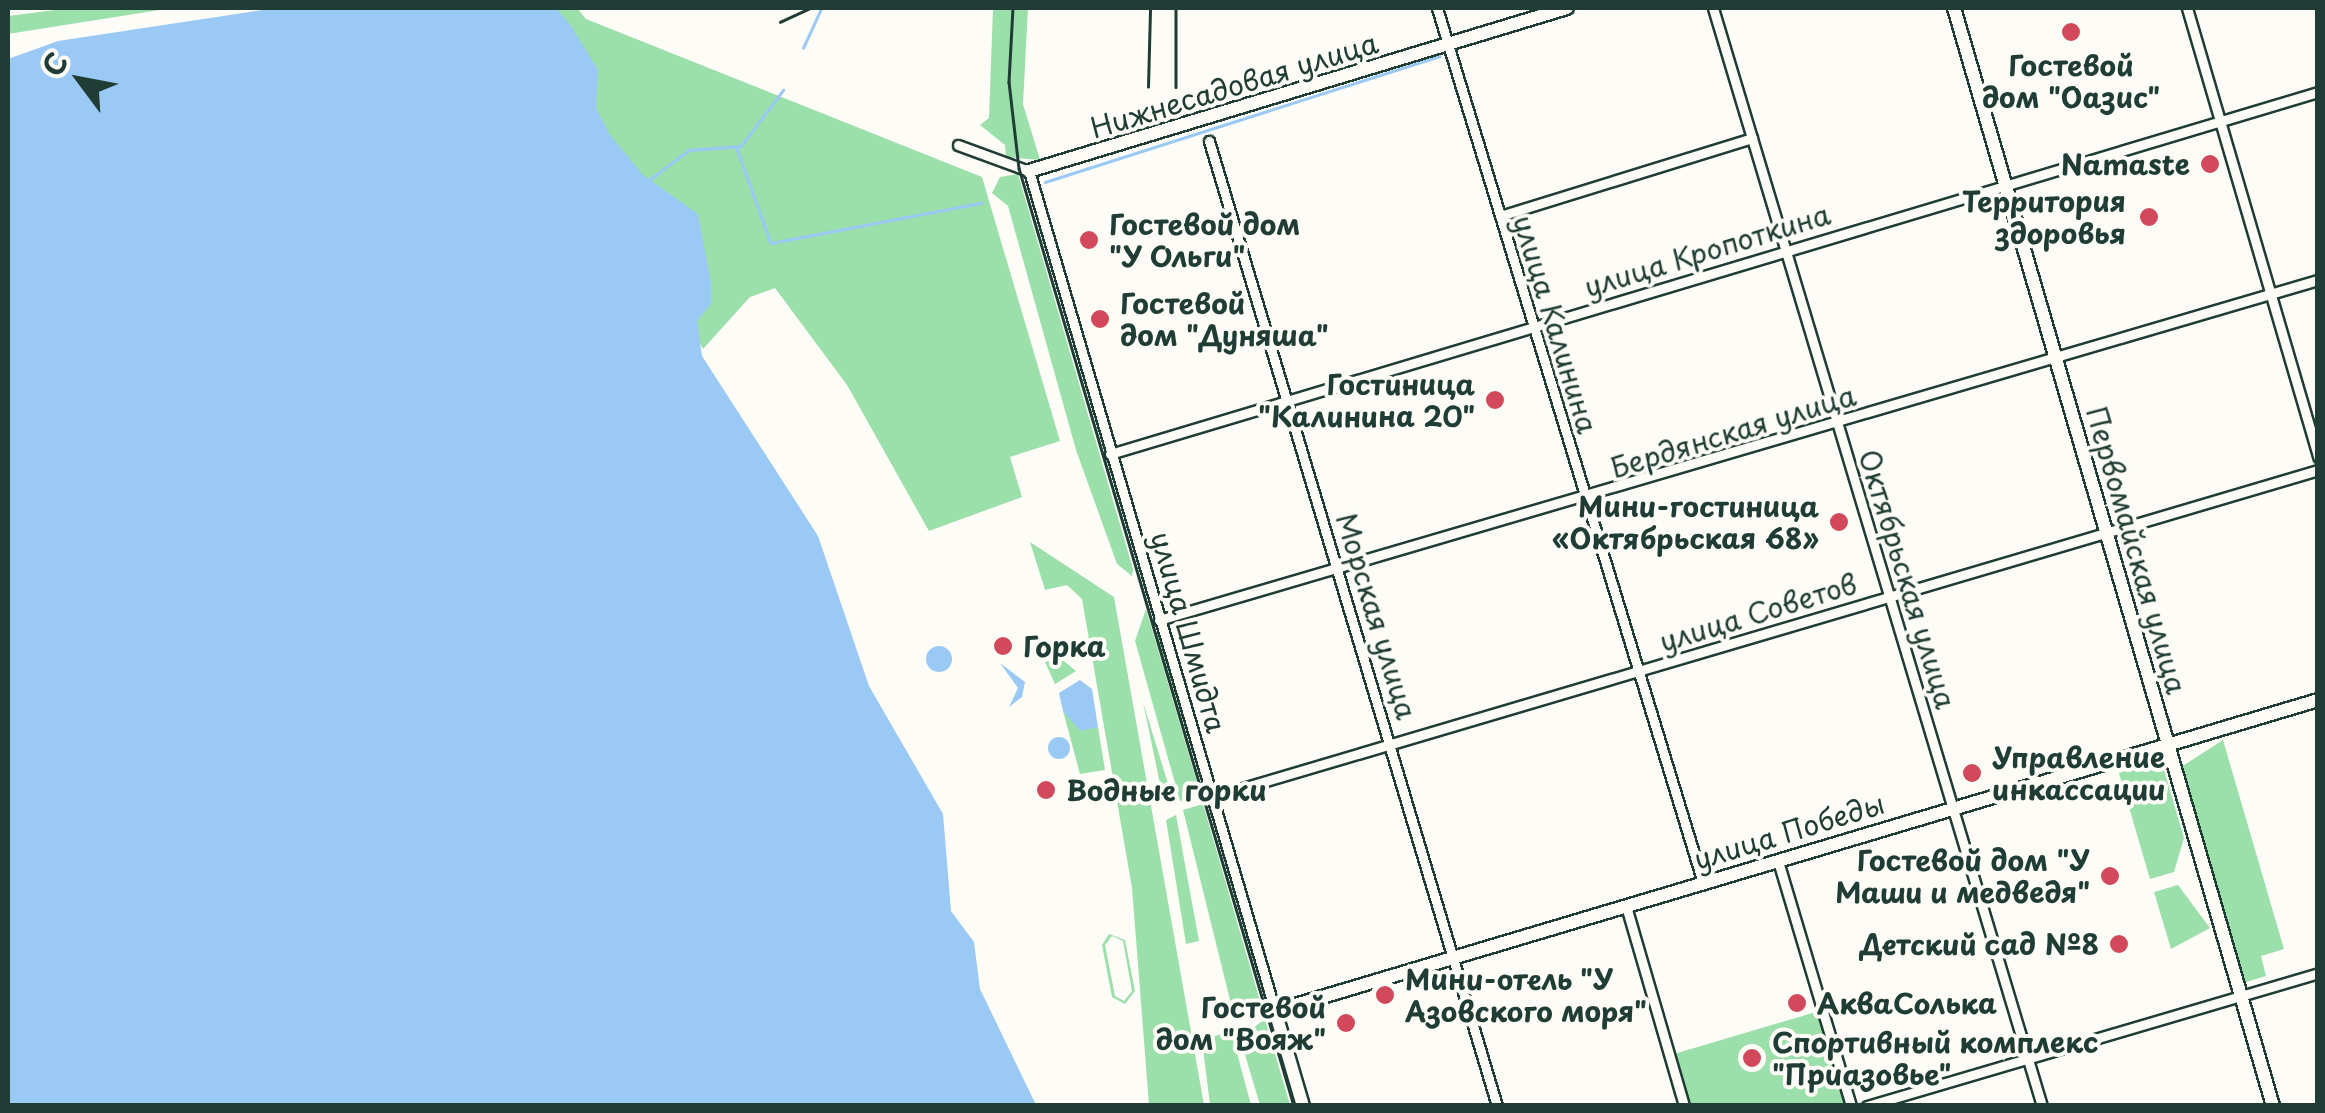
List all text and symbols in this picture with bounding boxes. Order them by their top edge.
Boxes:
marker: Гостевой дом "Оазис" [2060,21,2082,43]
street label: Нижнесадовая улица [1086,25,1382,145]
north arrow [30,30,130,130]
text: С [30,44,78,84]
place label: Гостевой дом "Оазис" [1982,48,2160,114]
place label: Namaste [2061,147,2190,181]
marker: Namaste [2199,153,2221,175]
place label: Территория здоровья [1962,184,2126,250]
street label: улица Кропоткина [1579,196,1835,304]
marker: Территория здоровья [2136,204,2162,230]
place label: Гостевой дом "У Ольги" [1109,207,1301,273]
street label: улица Калинина [1507,211,1605,437]
marker: Гостевой дом "У Ольги" [1078,229,1100,251]
place label: Гостевой дом "Дуняша" [1120,286,1329,352]
marker: Гостевой дом "Дуняша" [1089,308,1111,330]
place label: Гостиница "Калинина 20" [1256,367,1475,433]
street label: Бердянская улица [1606,377,1860,485]
marker: Гостиница "Калинина 20" [1484,389,1506,411]
street label: Первомайская улица [2080,402,2194,698]
street label: Октябрьская улица [1852,444,1964,714]
place label: Мини-гостиница «Октябрьская 68» [1551,489,1819,555]
street label: Морская улица [1329,508,1425,724]
marker: Мини-гостиница «Октябрьская 68» [1828,511,1850,533]
street label: улица Шмидта [1144,527,1234,737]
street label: улица Советов [1655,566,1861,658]
place label: Горка [1023,629,1106,663]
marker: Горка [992,635,1014,657]
place label: Управление инкассации [1992,740,2166,806]
marker: Управление инкассации [1961,762,1983,784]
place label: Водные горки [1066,773,1268,807]
marker: Водные горки [1035,779,1057,801]
street label: улица Победы [1689,786,1889,876]
place label: Гостевой дом "У Маши и медведя" [1833,843,2090,909]
marker: Гостевой дом "У Маши и медведя" [2099,865,2121,887]
place label: Детский сад №8 [1859,927,2099,961]
marker: Детский сад №8 [2108,933,2130,955]
place label: Мини-отель "У Азовского моря" [1405,962,1647,1028]
marker: Мини-отель "У Азовского моря" [1374,984,1396,1006]
place label: АкваСолька [1817,986,1997,1020]
place label: Гостевой дом "Вояж" [1155,990,1326,1056]
marker: АкваСолька [1786,992,1808,1014]
marker: Гостевой дом "Вояж" [1335,1012,1357,1034]
place label: Спортивный комплекс "Приазовье" [1772,1025,2099,1091]
marker: Спортивный комплекс "Приазовье" [1741,1047,1763,1069]

